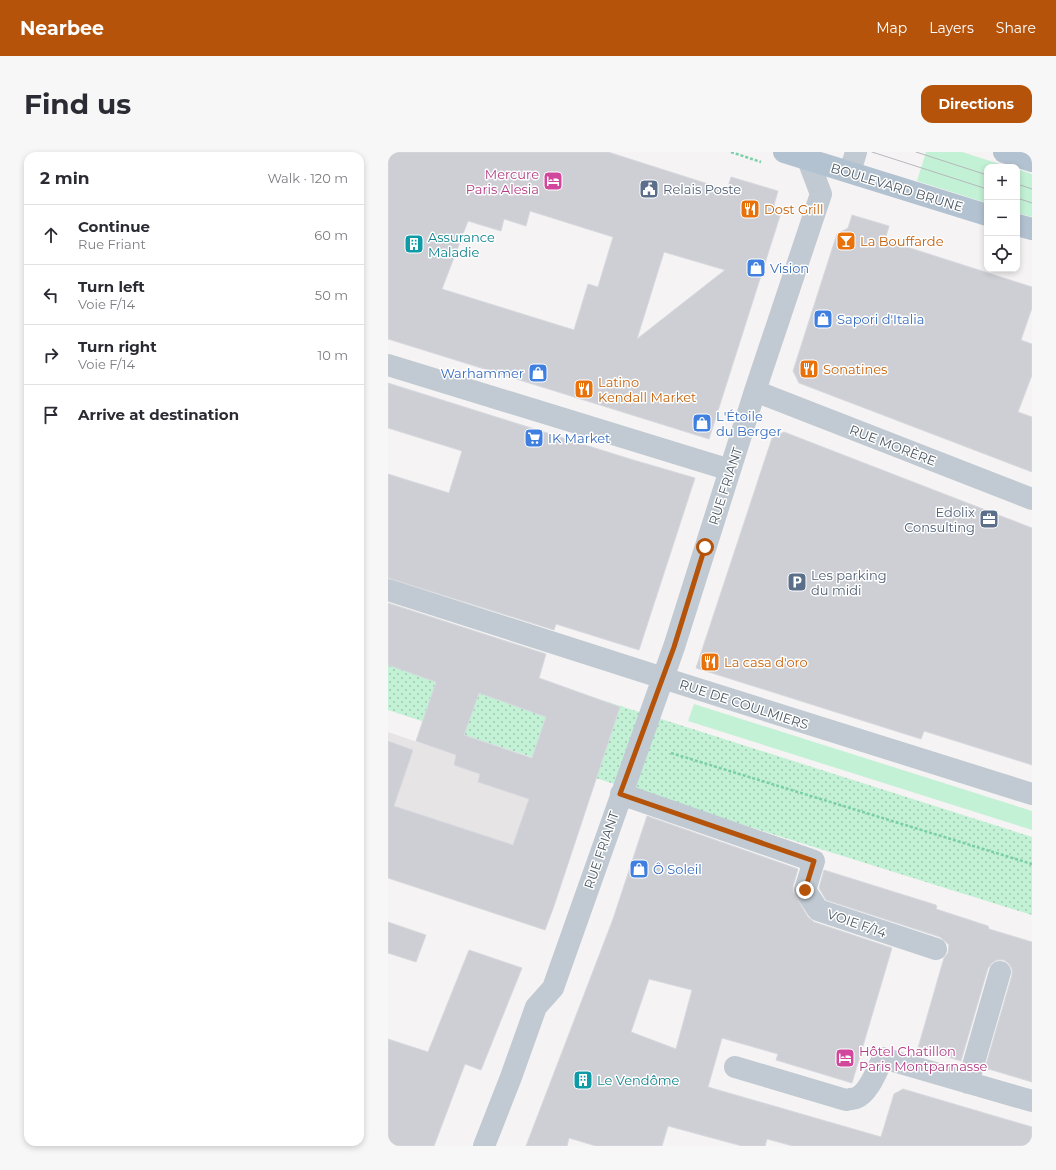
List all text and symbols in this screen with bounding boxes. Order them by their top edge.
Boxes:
text: Nearbee [20,17,104,40]
text: Map [876,19,907,37]
text: Layers [929,19,974,37]
text: Share [996,19,1036,37]
button: Directions [921,85,1032,123]
text: Find us [24,87,131,121]
street label: BOULEVARD BRUNE [829,159,965,215]
map controls [984,164,1020,272]
button: + [984,164,1020,200]
place label: Mercure Paris Alesia [466,166,539,197]
text: 2 min [40,168,90,188]
text: Walk · 120 m [267,170,348,186]
hotel icon: Mercure Paris Alesia [542,170,564,192]
public building icon: Relais Poste [638,178,660,200]
place label: Relais Poste [663,181,741,197]
restaurant icon: Dost Grill [739,198,761,220]
button: − [984,200,1020,236]
place label: Dost Grill [764,201,824,217]
text: Continue [78,217,150,236]
icon: ahead [40,224,62,246]
text: 60 m [314,227,348,243]
place label: Assurance Maladie [428,229,495,260]
bar icon: La Bouffarde [835,230,857,252]
building icon: Assurance Maladie [403,233,425,255]
place label: La Bouffarde [860,233,944,249]
text: Rue Friant [78,236,146,252]
button: locate [984,236,1020,272]
shop icon: Vision [745,257,767,279]
place label: Vision [770,260,809,276]
text: Turn left [78,277,145,296]
icon: left [40,284,62,306]
text: 50 m [315,287,348,303]
text: Voie F/14 [78,296,135,312]
shop icon: Sapori d'Italia [812,308,834,330]
place label: Sapori d'Italia [837,311,924,327]
text: Turn right [78,337,157,356]
icon: right [40,344,62,366]
text: 10 m [318,347,348,363]
text: Voie F/14 [78,356,135,372]
restaurant icon: Sonatines [798,358,820,380]
place label: Sonatines [823,361,887,377]
shop icon: Warhammer [527,362,549,384]
place label: Warhammer [440,365,524,381]
place label: Latino Kendall Market [598,374,696,405]
restaurant icon: Latino Kendall Market [573,378,595,400]
icon: arrive [40,404,62,426]
text: Arrive at destination [78,405,239,424]
place label: L'Étoile du Berger [716,408,782,439]
shop icon: L'Étoile du Berger [691,412,713,434]
street label: RUE MORÈRE [848,421,938,469]
supermarket icon: IK Market [523,427,545,449]
place label: IK Market [548,430,610,446]
street label: RUE FRIANT [705,445,745,527]
place label: Edolix Consulting [904,504,975,535]
office icon: Edolix Consulting [978,508,1000,530]
route start [696,538,714,556]
place label: Les parking du midi [811,567,887,598]
parking icon: Les parking du midi [786,571,808,593]
restaurant icon: La casa d'oro [699,651,721,673]
place label: La casa d'oro [724,654,808,670]
street label: RUE DE COULMIERS [677,676,811,732]
street label: RUE FRIANT [580,809,622,891]
shop icon: Ô Soleil [628,858,650,880]
place label: Ô Soleil [653,861,702,877]
route end [796,881,814,899]
street label: VOIE F/14 [825,905,889,941]
place label: Hôtel Chatillon Paris Montparnasse [859,1043,987,1074]
hotel icon: Hôtel Chatillon Paris Montparnasse [834,1047,856,1069]
building icon: Le Vendôme [572,1069,594,1091]
place label: Le Vendôme [597,1072,680,1088]

